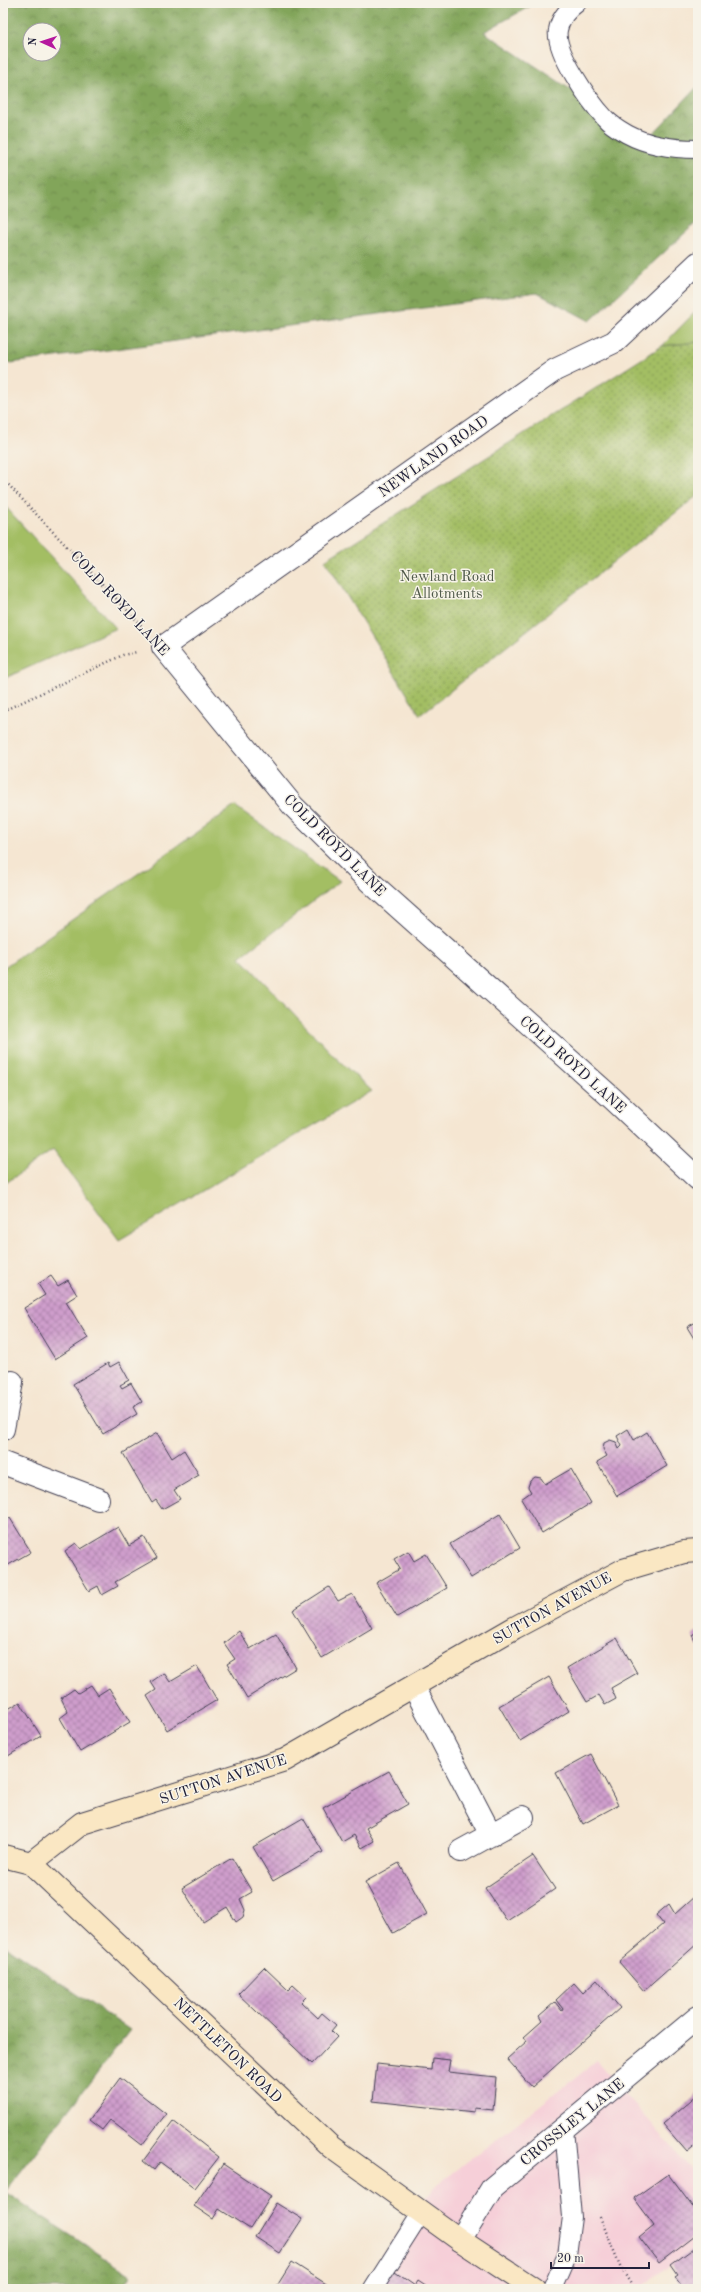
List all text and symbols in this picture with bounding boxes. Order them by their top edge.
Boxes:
north arrow [22,22,62,62]
text: N [28,36,39,46]
street label: NEWLAND ROAD [376,414,492,501]
street label: COLD ROYD LANE [67,549,171,659]
park label: Newland Road Allotments [399,570,495,602]
street label: COLD ROYD LANE [280,792,388,900]
street label: COLD ROYD LANE [516,1014,628,1117]
street label: SUTTON AVENUE [491,1571,614,1648]
street label: SUTTON AVENUE [158,1753,289,1808]
street label: NETTLETON ROAD [170,1996,284,2107]
street label: CROSSLEY LANE [518,2077,628,2170]
scale bar [551,2244,649,2270]
text: 20 m [557,2253,584,2265]

